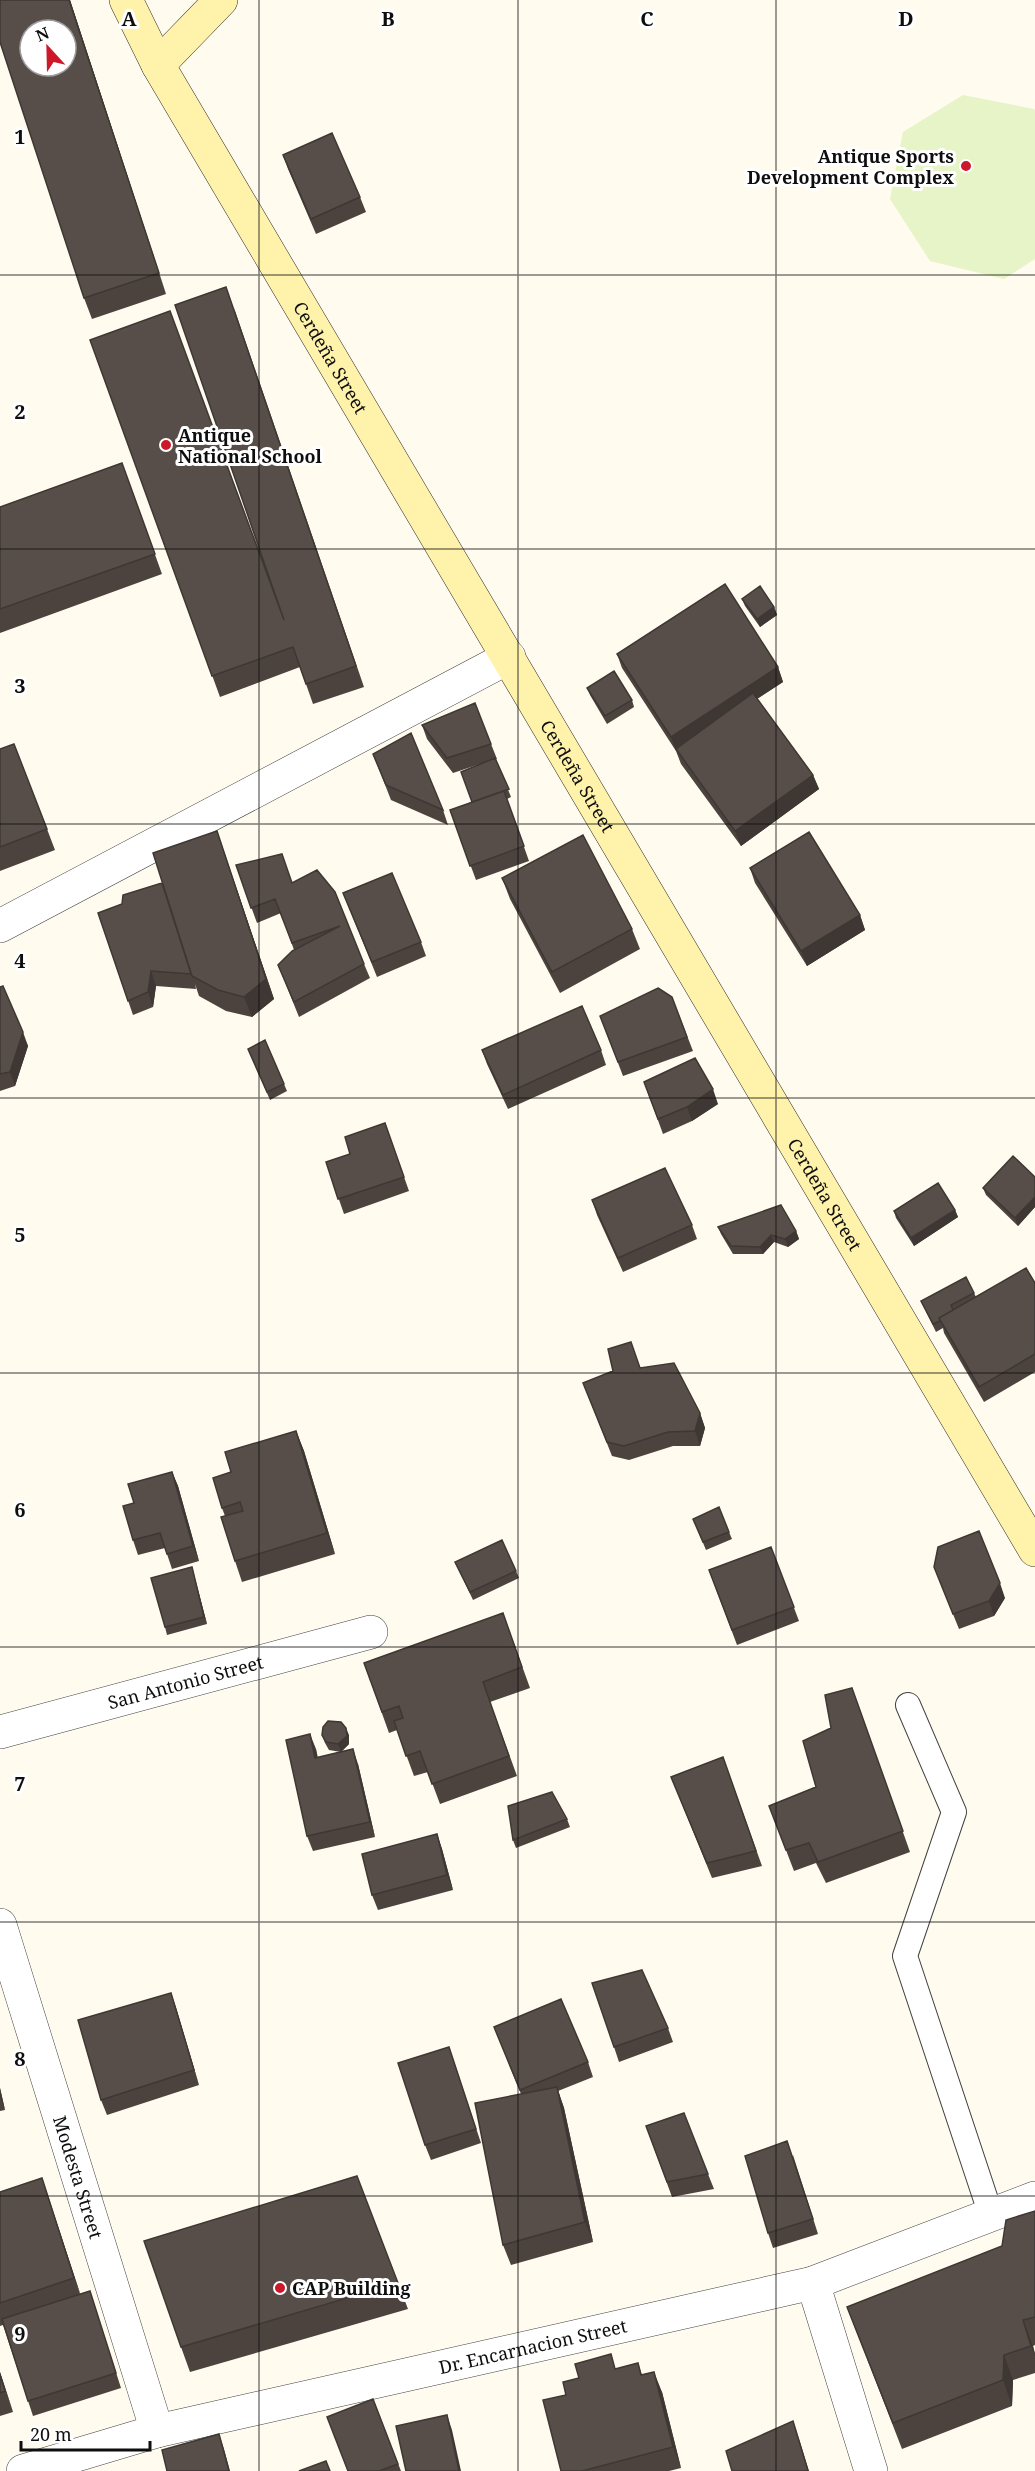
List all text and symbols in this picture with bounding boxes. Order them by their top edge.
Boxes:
text: A [121,5,137,32]
text: B [381,5,395,32]
text: C [640,5,654,32]
text: D [898,5,914,32]
north arrow [18,18,78,78]
text: N [32,21,53,47]
text: 1 [14,123,26,150]
place label: Antique Sports Development Complex [747,144,954,189]
marker: Antique Sports Development Complex [959,159,973,173]
street label: Cerdeña Street [288,297,373,418]
text: 2 [14,398,26,425]
place label: Antique National School [178,423,323,468]
marker: Antique National School [159,438,173,452]
text: 3 [14,672,26,699]
street label: Cerdeña Street [535,715,620,836]
text: 4 [14,947,26,974]
street label: Cerdeña Street [782,1134,867,1255]
text: 5 [14,1221,26,1248]
text: 6 [14,1496,26,1523]
street label: San Antonio Street [105,1650,266,1714]
text: 7 [14,1770,26,1797]
text: 8 [14,2045,26,2072]
street label: Modesta Street [48,2113,109,2242]
place label: CAP Building [292,2276,412,2300]
marker: CAP Building [273,2281,287,2295]
street label: Dr. Encarnacion Street [436,2313,629,2379]
text: 9 [14,2320,26,2347]
scale bar [21,2414,150,2452]
text: 20 m [30,2422,72,2446]

